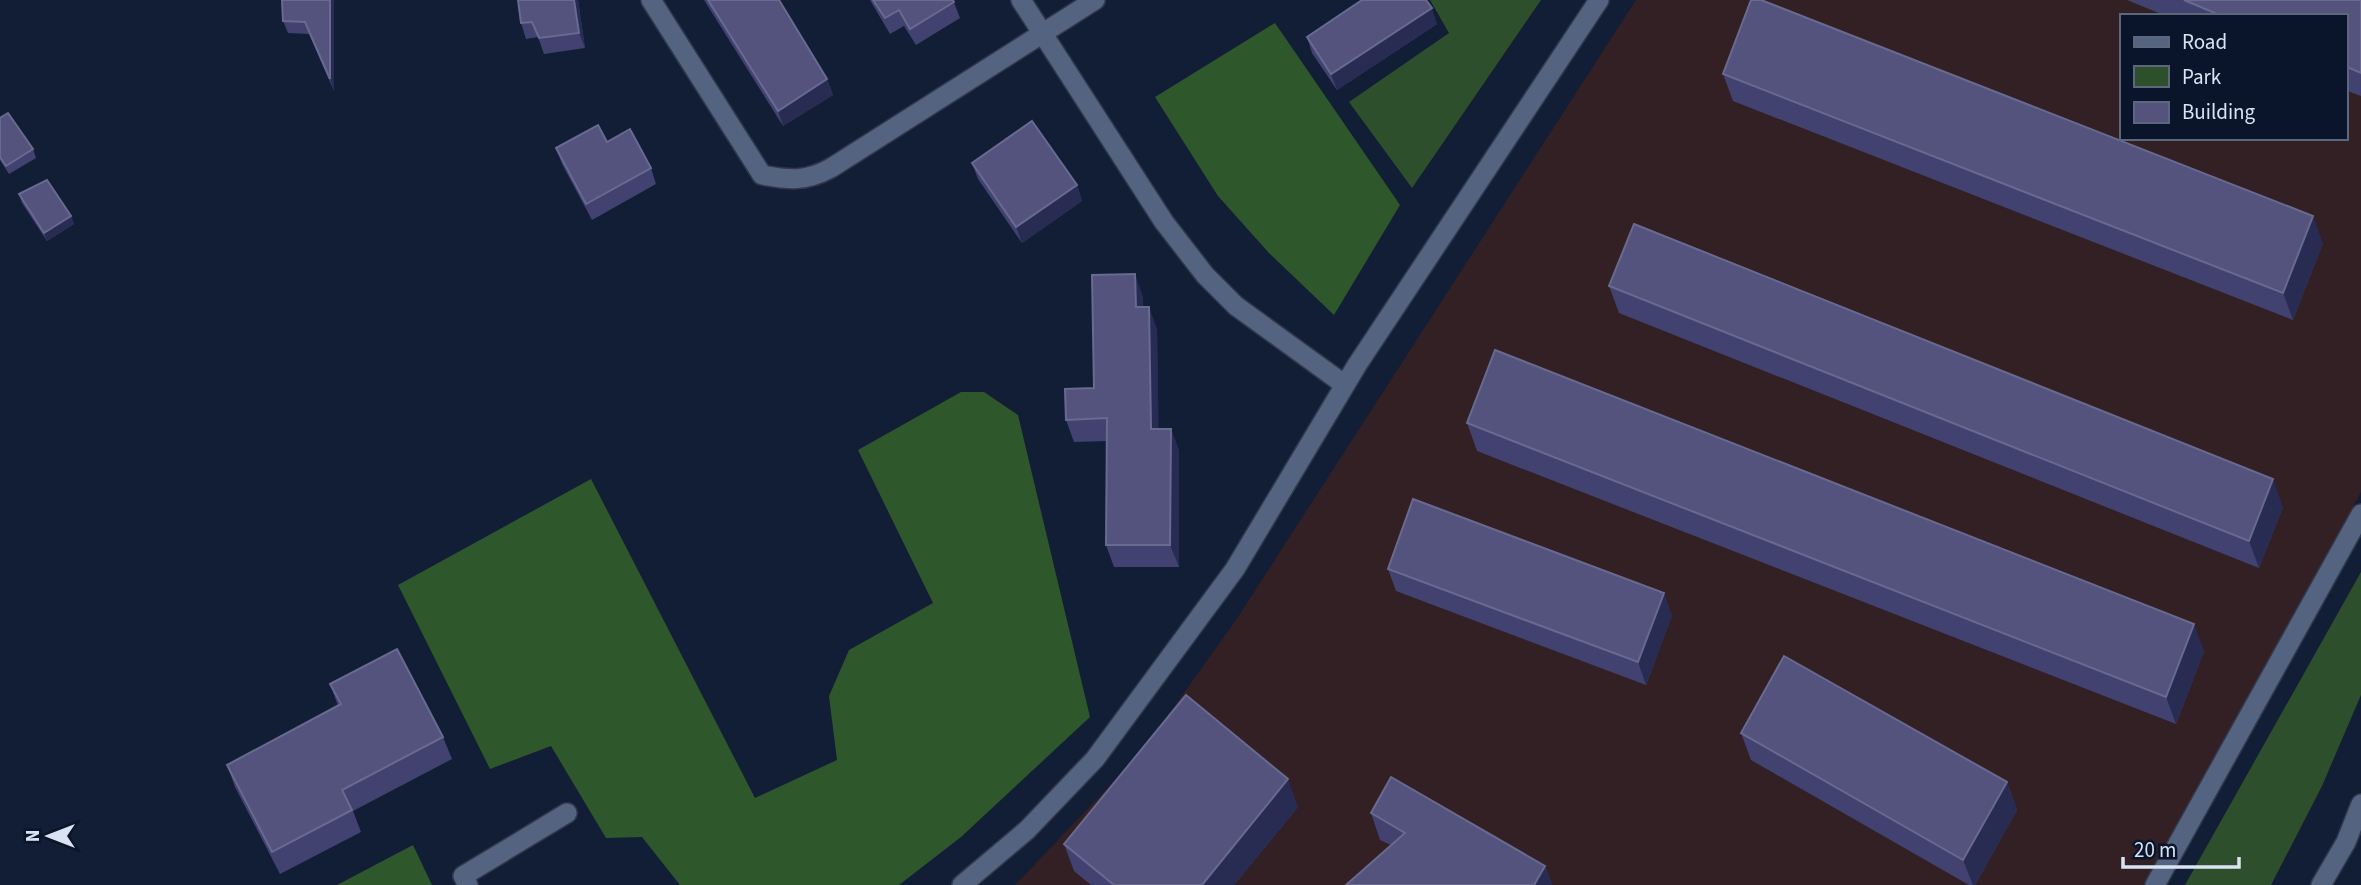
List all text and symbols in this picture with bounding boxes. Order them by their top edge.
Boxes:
legend [2120,14,2347,140]
text: Road [2182,27,2227,57]
text: Park [2182,62,2222,92]
text: Building [2182,97,2256,127]
north arrow [14,801,84,871]
scale bar [2123,826,2238,870]
text: N [20,830,47,842]
text: 20 m [2134,835,2176,865]

